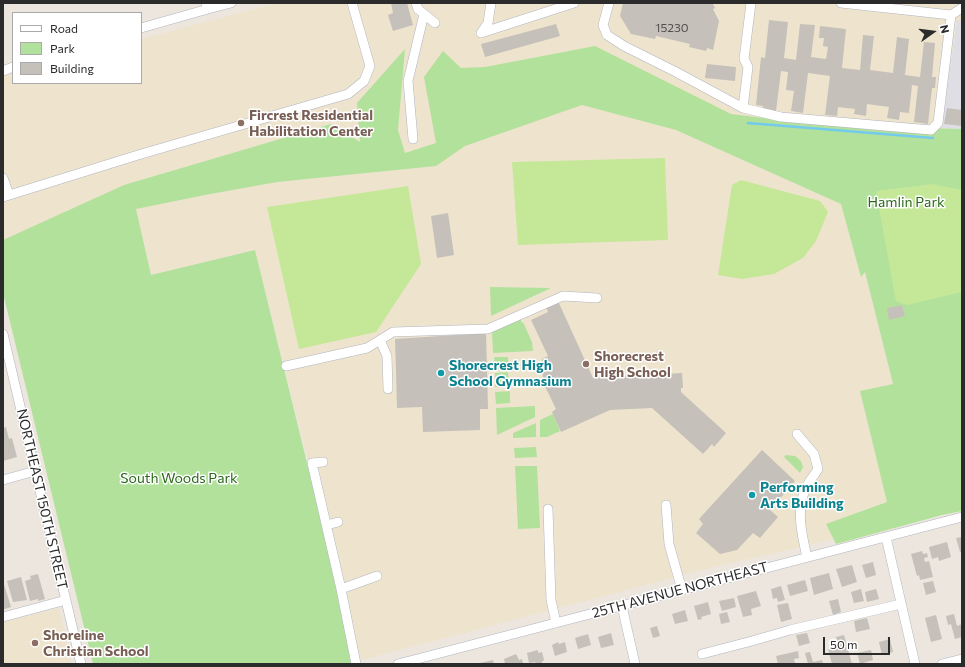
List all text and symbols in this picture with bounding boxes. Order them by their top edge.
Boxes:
legend [12,12,142,84]
north arrow [913,12,953,52]
text: Road [50,21,78,35]
house number: 15230 [655,21,689,35]
text: N [938,23,952,35]
text: Park [50,41,75,55]
text: Building [50,61,94,75]
place label: Fircrest Residential Habilitation Center [249,107,373,140]
marker: Fircrest Residential Habilitation Center [236,118,246,128]
park label: Hamlin Park [867,194,945,210]
place label: Shorecrest High School [594,348,671,380]
place label: Shorecrest High School Gymnasium [449,357,571,390]
marker: Shorecrest High School [581,359,591,369]
marker: Shorecrest High School Gymnasium [436,368,446,378]
street label: NORTHEAST 150TH STREET [13,407,71,591]
park label: South Woods Park [120,470,238,486]
place label: Performing Arts Building [760,479,844,512]
marker: Performing Arts Building [747,490,757,500]
street label: 25TH AVENUE NORTHEAST [590,558,770,622]
place label: Shoreline Christian School [43,627,149,660]
scale bar [825,629,892,655]
text: 50 m [830,637,858,651]
marker: Shoreline Christian School [30,638,40,648]

